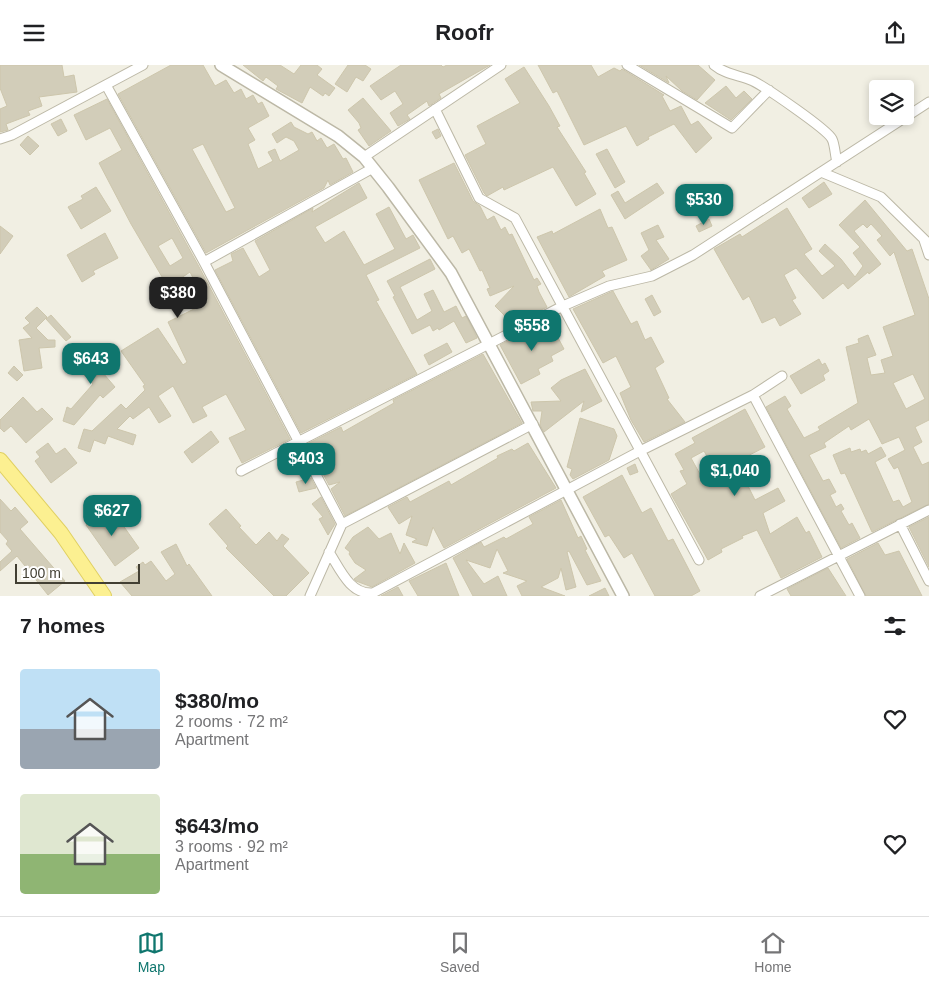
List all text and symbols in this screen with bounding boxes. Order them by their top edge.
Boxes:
icon: menu [20,19,48,47]
icon: share [881,19,909,47]
text: Roofr [435,20,494,45]
map controls [869,80,914,125]
button: layers [869,80,914,125]
pin: $530 [674,184,734,226]
text: $530 [686,191,722,208]
pin: $380 [148,277,208,319]
text: $380 [160,284,196,301]
pin: $558 [502,309,562,352]
text: $558 [514,317,550,334]
pin: $643 [61,343,121,385]
text: $643 [73,350,109,367]
pin: $403 [276,443,336,485]
text: $403 [288,450,324,467]
pin: $1,040 [694,455,776,497]
text: $1,040 [711,462,759,479]
pin: $627 [82,495,142,537]
text: $627 [94,502,130,519]
scale bar [15,561,140,584]
text: 100 m [22,565,61,581]
icon: filters [881,612,909,640]
text: 7 homes [20,614,105,637]
icon: home [60,689,120,749]
text: $380/mo [175,689,259,712]
icon: heart [881,705,909,733]
text: 2 rooms · 72 m² [175,713,288,730]
text: Apartment [175,731,249,748]
icon: home [60,814,120,874]
text: $643/mo [175,814,259,837]
icon: heart [881,830,909,858]
text: 3 rooms · 92 m² [175,838,288,855]
text: Apartment [175,856,249,873]
tab: Map [137,929,165,975]
tab: Saved [440,929,480,975]
tab: Home [754,929,792,975]

